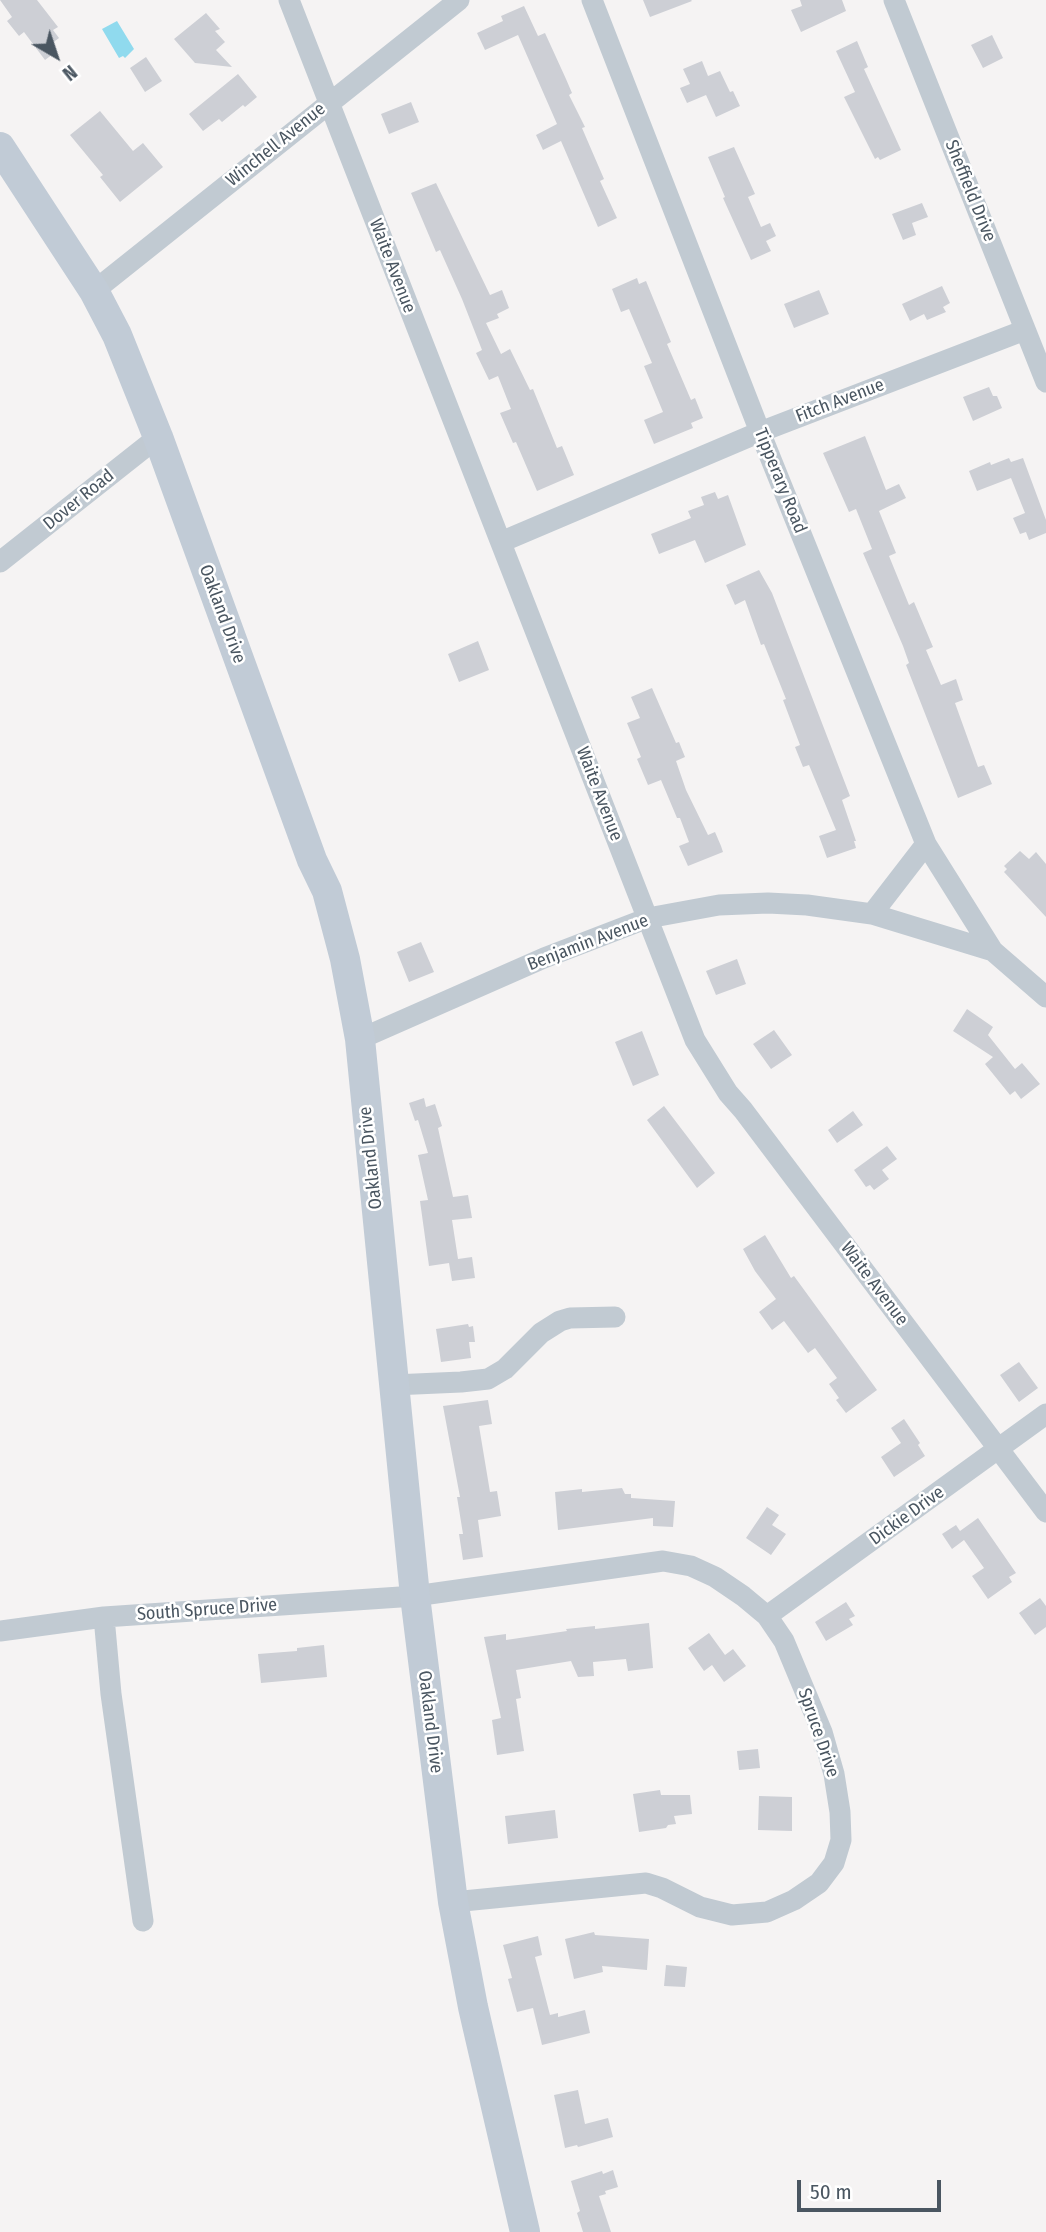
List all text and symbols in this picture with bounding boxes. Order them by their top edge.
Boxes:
north arrow [21,21,91,91]
text: N [58,60,81,85]
street label: Winchell Avenue [222,98,330,192]
street label: Sheffield Drive [940,137,1000,245]
street label: Waite Avenue [364,216,420,316]
street label: Fitch Avenue [793,374,887,428]
street label: Tipperary Road [749,425,811,537]
street label: Dover Road [39,465,119,535]
street label: Oakland Drive [194,562,250,666]
street label: Waite Avenue [571,744,627,844]
street label: Benjamin Avenue [524,910,652,976]
street label: Oakland Drive [355,1106,387,1210]
street label: Waite Avenue [836,1238,912,1330]
street label: Dickie Drive [866,1482,948,1550]
street label: South Spruce Drive [136,1594,278,1626]
street label: Oakland Drive [413,1669,447,1775]
street label: Spruce Drive [793,1686,843,1780]
scale bar [801,2166,944,2210]
text: 50 m [810,2179,852,2205]

